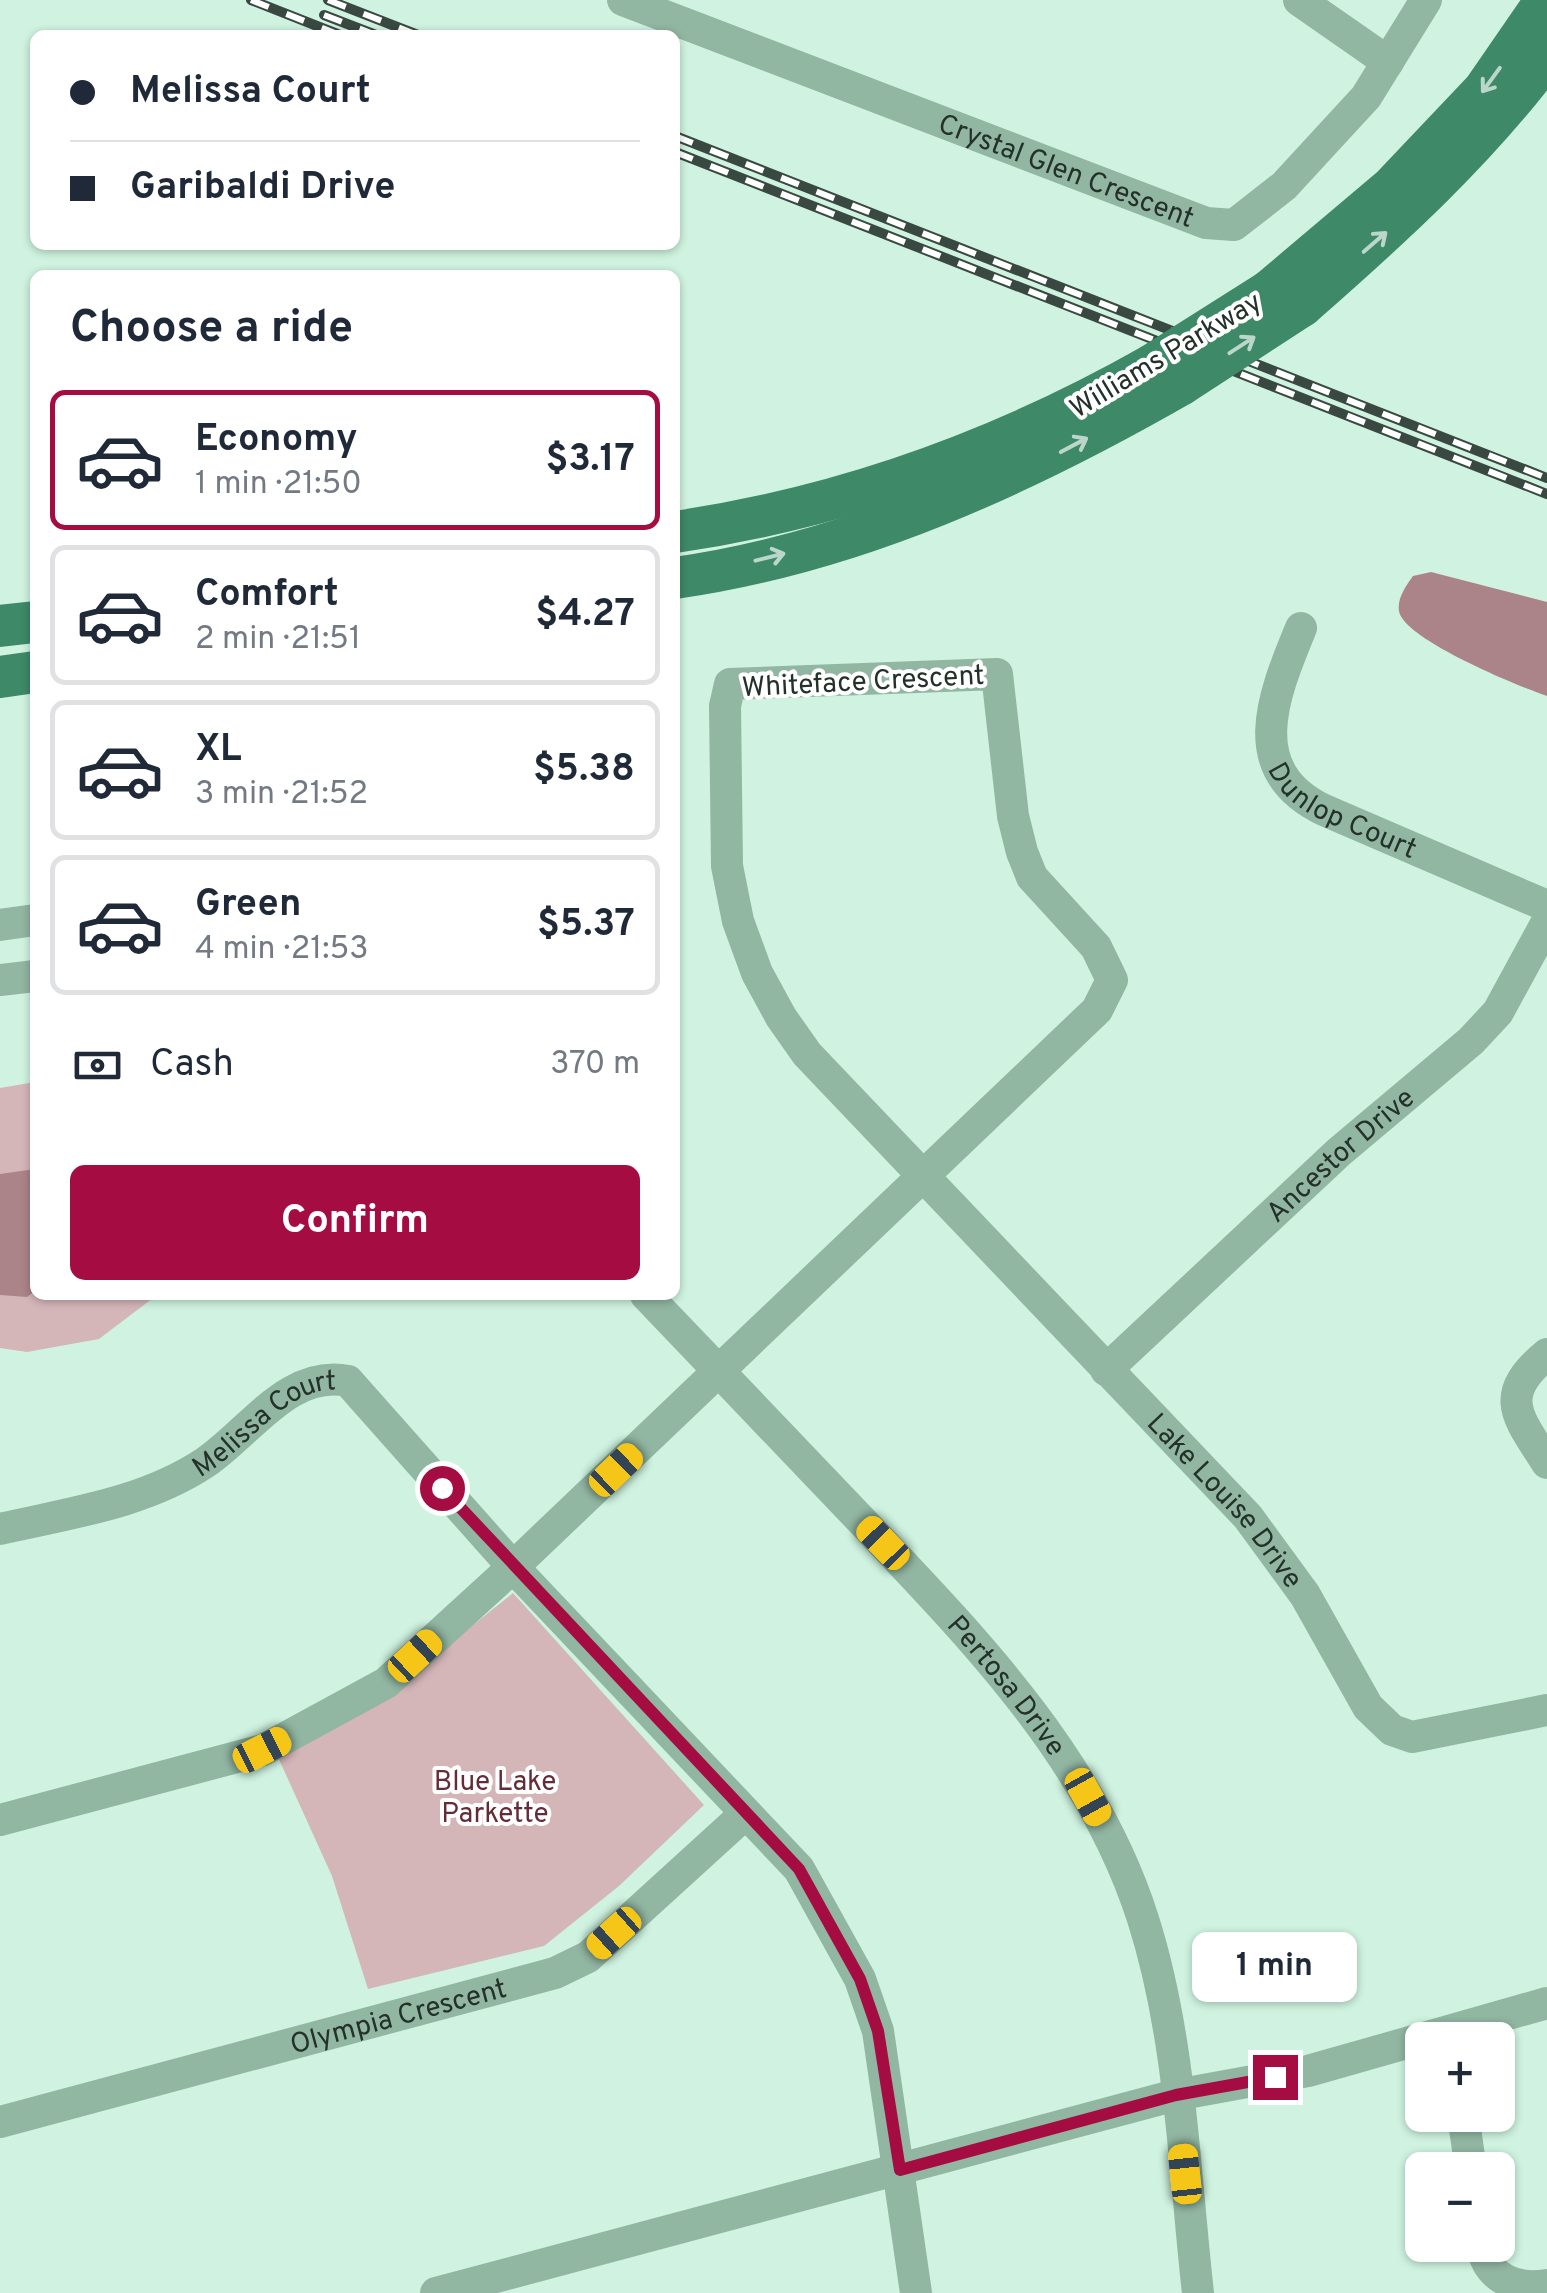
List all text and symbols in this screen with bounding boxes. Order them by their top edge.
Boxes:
one-way arrow [1480,66,1501,93]
text: Melissa Court [130,68,371,117]
street label: Crystal Glen Crescent [932,107,1199,238]
text: Garibaldi Drive [130,164,395,213]
one-way arrow [1362,230,1387,253]
street label: Williams Parkway [1064,285,1269,428]
text: Choose a ride [70,301,353,358]
one-way arrow [1227,335,1256,356]
icon: car [75,415,165,505]
text: Economy [195,416,357,465]
one-way arrow [1059,435,1089,454]
text: $3.17 [545,436,635,485]
text: 1 min · 21:50 [195,465,362,505]
one-way arrow [753,547,785,565]
icon: car [75,570,165,660]
text: Comfort [195,571,339,620]
text: $4.27 [535,591,635,640]
text: 2 min · 21:51 [195,620,361,660]
street label: Whiteface Crescent [741,659,985,707]
icon: car [75,725,165,815]
text: XL [195,726,242,775]
text: $5.38 [533,746,635,795]
street label: Dunlop Court [1258,757,1422,869]
text: 3 min · 21:52 [195,775,368,815]
icon: car [75,880,165,970]
text: Green [195,881,301,930]
text: $5.37 [537,901,635,950]
text: 4 min · 21:53 [195,930,369,970]
icon: cash [70,1038,125,1093]
text: Cash [150,1041,234,1090]
text: 370 m [550,1045,640,1085]
street label: Ancestor Drive [1260,1081,1423,1232]
button: Confirm [70,1165,640,1280]
street label: Melissa Court [186,1364,337,1487]
street label: Lake Louise Drive [1138,1407,1309,1597]
car [584,1438,648,1502]
route start [420,1466,465,1511]
car [851,1511,915,1575]
street label: Pertosa Drive [938,1609,1072,1764]
car [383,1625,447,1687]
car [228,1723,296,1777]
car [1060,1763,1116,1831]
park label: Blue Lake Parkette [434,1765,556,1833]
car [582,1902,646,1964]
callout: 1 min [1192,1932,1358,2002]
text: 1 min [1236,1947,1313,1987]
street label: Olympia Crescent [286,1972,511,2064]
map controls [1405,2022,1515,2262]
button: + [1405,2022,1515,2132]
route end [1253,2055,1298,2100]
car [1167,2143,1203,2205]
button: − [1405,2152,1515,2262]

